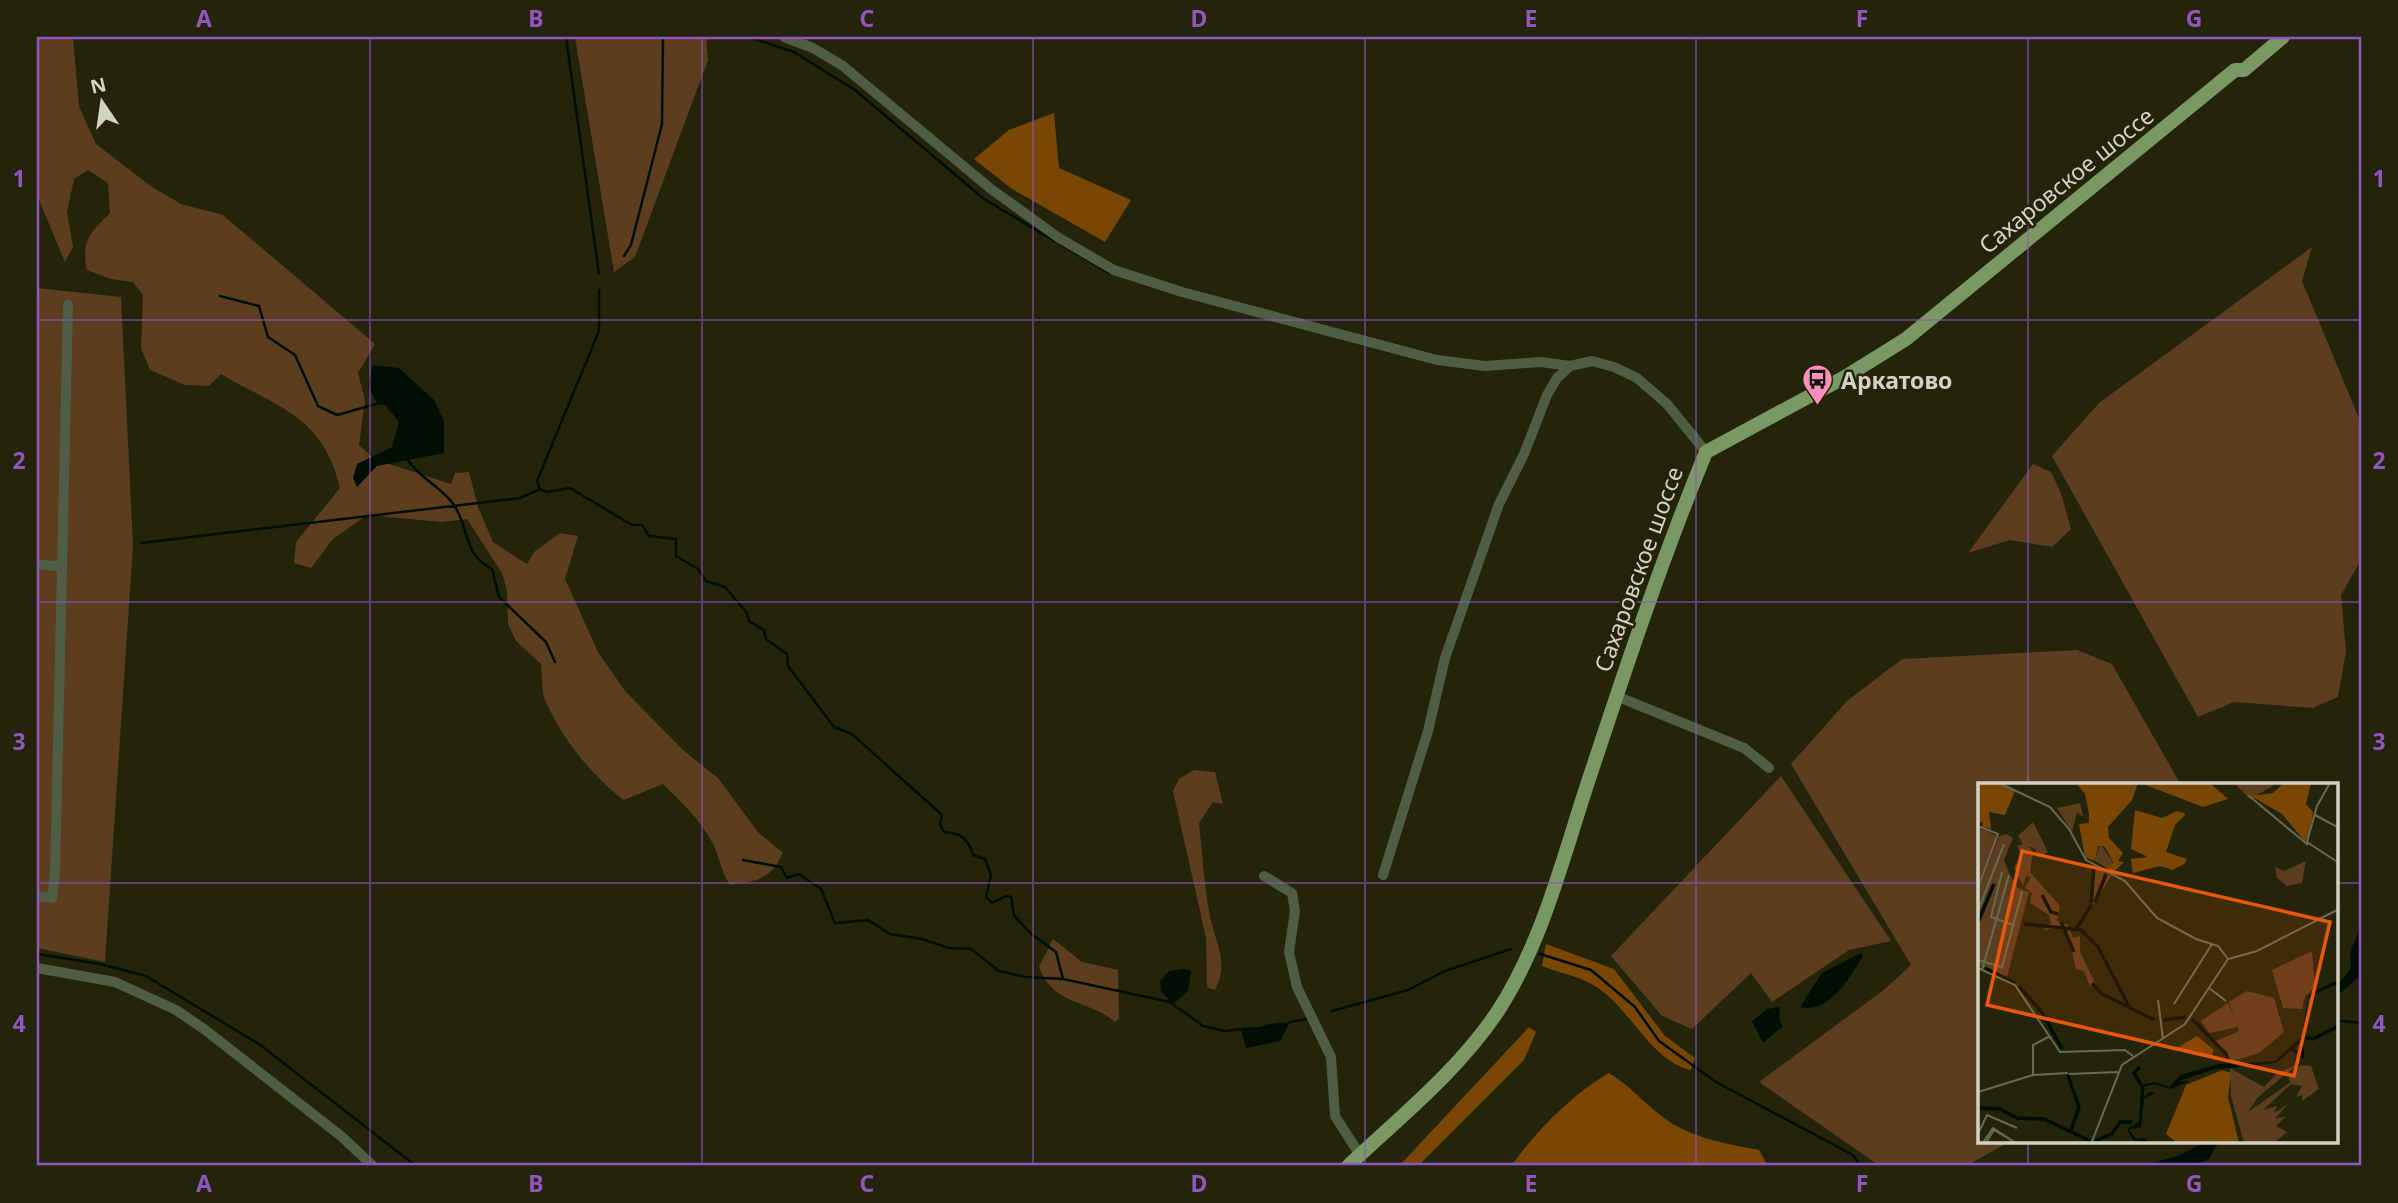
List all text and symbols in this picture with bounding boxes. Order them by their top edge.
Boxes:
text: A [196,2,212,34]
text: B [528,2,544,34]
text: C [860,2,875,34]
text: D [1191,2,1207,34]
text: E [1525,2,1537,34]
text: F [1856,2,1868,34]
text: G [2186,2,2202,34]
north arrow [66,66,136,136]
text: N [88,71,109,100]
street label: Сахаровское шоссе [1972,100,2160,260]
text: 1 [12,162,26,194]
text: 1 [2372,162,2386,194]
bus stop icon: Аркатово [1801,363,1835,407]
place label: Аркатово [1841,364,1952,396]
text: 2 [12,444,26,476]
text: 2 [2372,444,2386,476]
street label: Сахаровское шоссе [1586,462,1690,676]
text: 3 [12,725,26,757]
text: 3 [2372,725,2386,757]
inset map [1978,783,2338,1144]
text: 4 [12,1007,26,1039]
text: 4 [2372,1007,2386,1039]
text: A [196,1167,212,1199]
text: B [528,1167,544,1199]
text: C [860,1167,875,1199]
text: D [1191,1167,1207,1199]
text: E [1525,1167,1537,1199]
text: F [1856,1167,1868,1199]
text: G [2186,1167,2202,1199]

